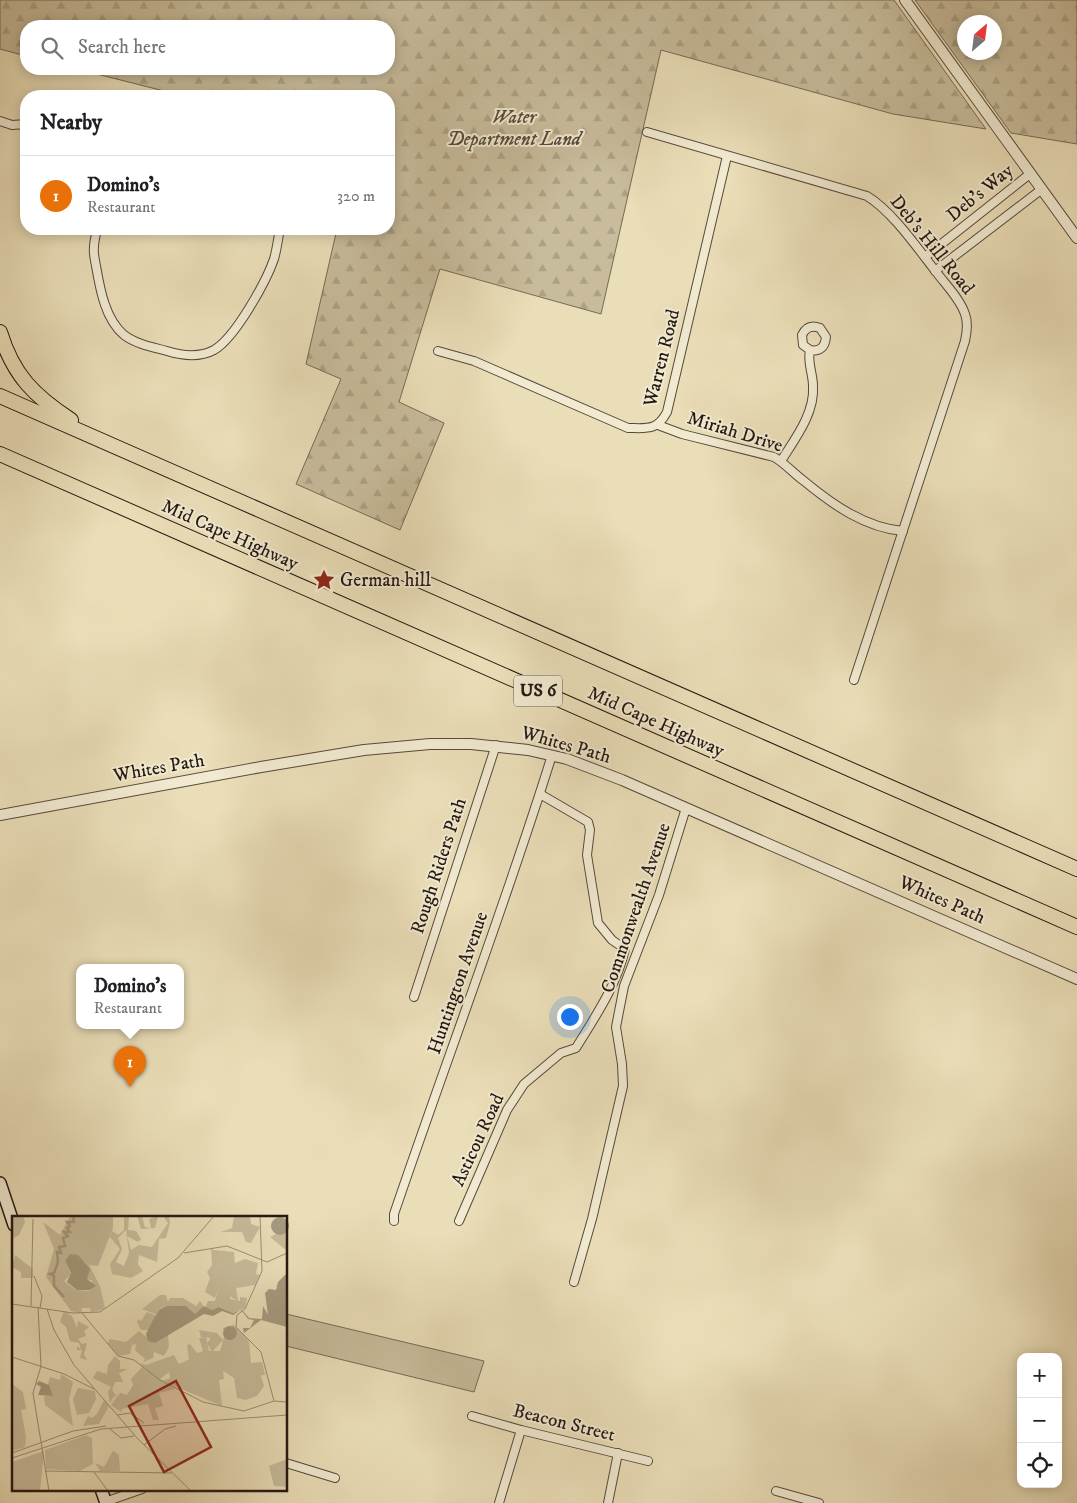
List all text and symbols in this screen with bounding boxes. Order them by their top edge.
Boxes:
north arrow [957,15,1002,60]
search box [20,20,395,75]
icon: search [38,34,66,62]
text: Search here [78,36,166,59]
park label: Water Department Land [447,106,584,152]
text: Nearby [40,110,102,136]
street label: Deb's Way [942,159,1019,227]
text: Domino's [87,174,160,197]
text: 1 [53,186,59,206]
text: 320 m [337,186,375,206]
street label: Deb's Hill Road [885,190,980,300]
text: Restaurant [87,197,155,217]
street label: Warren Road [639,306,685,410]
street label: Miriah Drive [684,407,786,457]
street label: Mid Cape Highway [158,495,303,576]
place icon: German hill [311,567,337,593]
place label: German hill [340,569,431,592]
road number: US 6 [514,676,562,706]
street label: Mid Cape Highway [584,682,729,763]
street label: Whites Path [518,721,614,769]
street label: Whites Path [111,749,206,788]
street label: Rough Riders Path [406,795,472,937]
street label: Commonwealth Avenue [596,820,676,996]
street label: Whites Path [894,870,989,929]
street label: Huntington Avenue [423,909,493,1057]
popup [76,964,184,1029]
text: Domino's [94,975,166,998]
text: Restaurant [94,998,162,1018]
your location [557,1004,583,1030]
pin: 1 [114,1046,146,1087]
street label: Asticou Road [447,1090,510,1190]
inset map [12,1216,288,1490]
map controls [1017,1353,1062,1488]
button: + [1017,1353,1062,1398]
button: − [1017,1398,1062,1443]
street label: Beacon Street [511,1399,617,1447]
button: locate [1017,1443,1062,1488]

